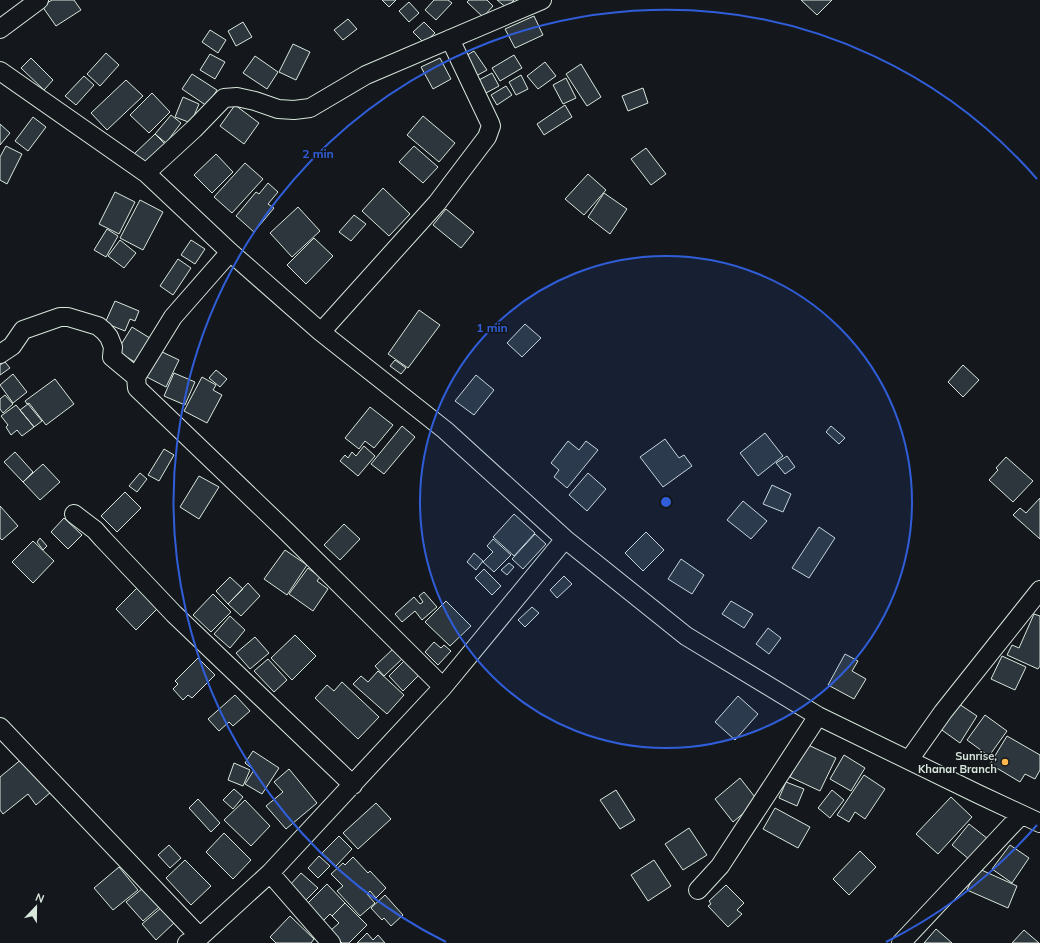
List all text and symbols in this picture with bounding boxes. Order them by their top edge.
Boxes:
text: 2 min [302,146,334,161]
text: 1 min [476,320,508,335]
centre of rings [659,495,673,509]
place label: Sunrise, Khanar Branch [918,749,997,776]
marker: Sunrise, Khanar Branch [1000,757,1010,767]
north arrow [16,887,56,927]
text: N [33,890,46,906]

